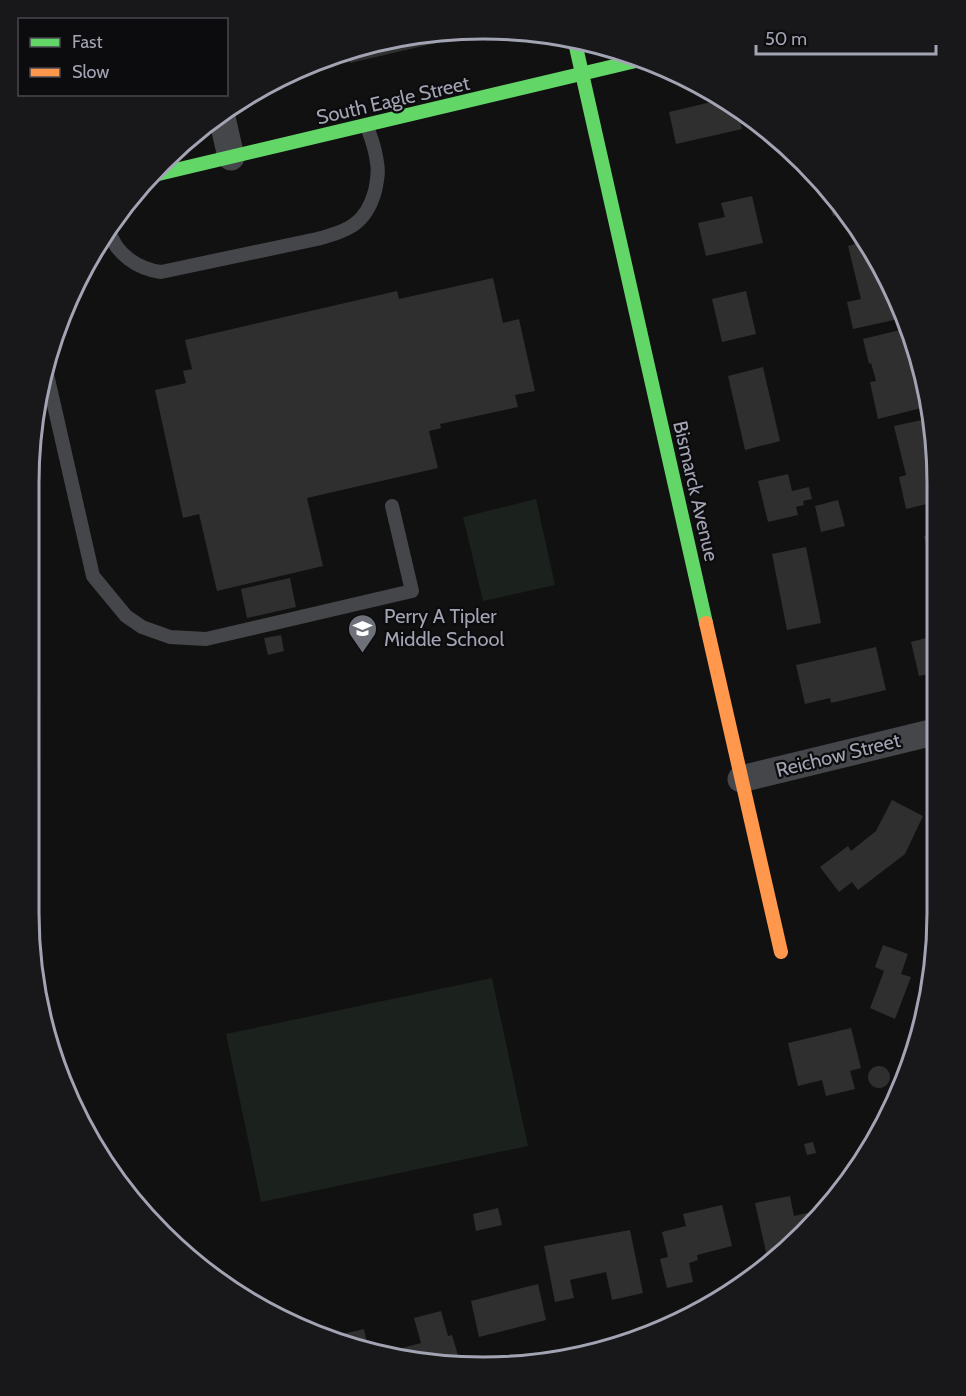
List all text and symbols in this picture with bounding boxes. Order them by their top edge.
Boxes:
legend [18,18,228,96]
scale bar [756,18,936,56]
text: 50 m [765,28,807,50]
text: Fast [72,31,103,53]
text: Slow [72,61,109,83]
street label: South Eagle Street [314,71,472,129]
street label: Bismarck Avenue [668,418,724,564]
place label: Perry A Tipler Middle School [384,604,504,651]
school or university icon: Perry A Tipler Middle School [347,612,379,654]
street label: Reichow Street [773,728,903,782]

